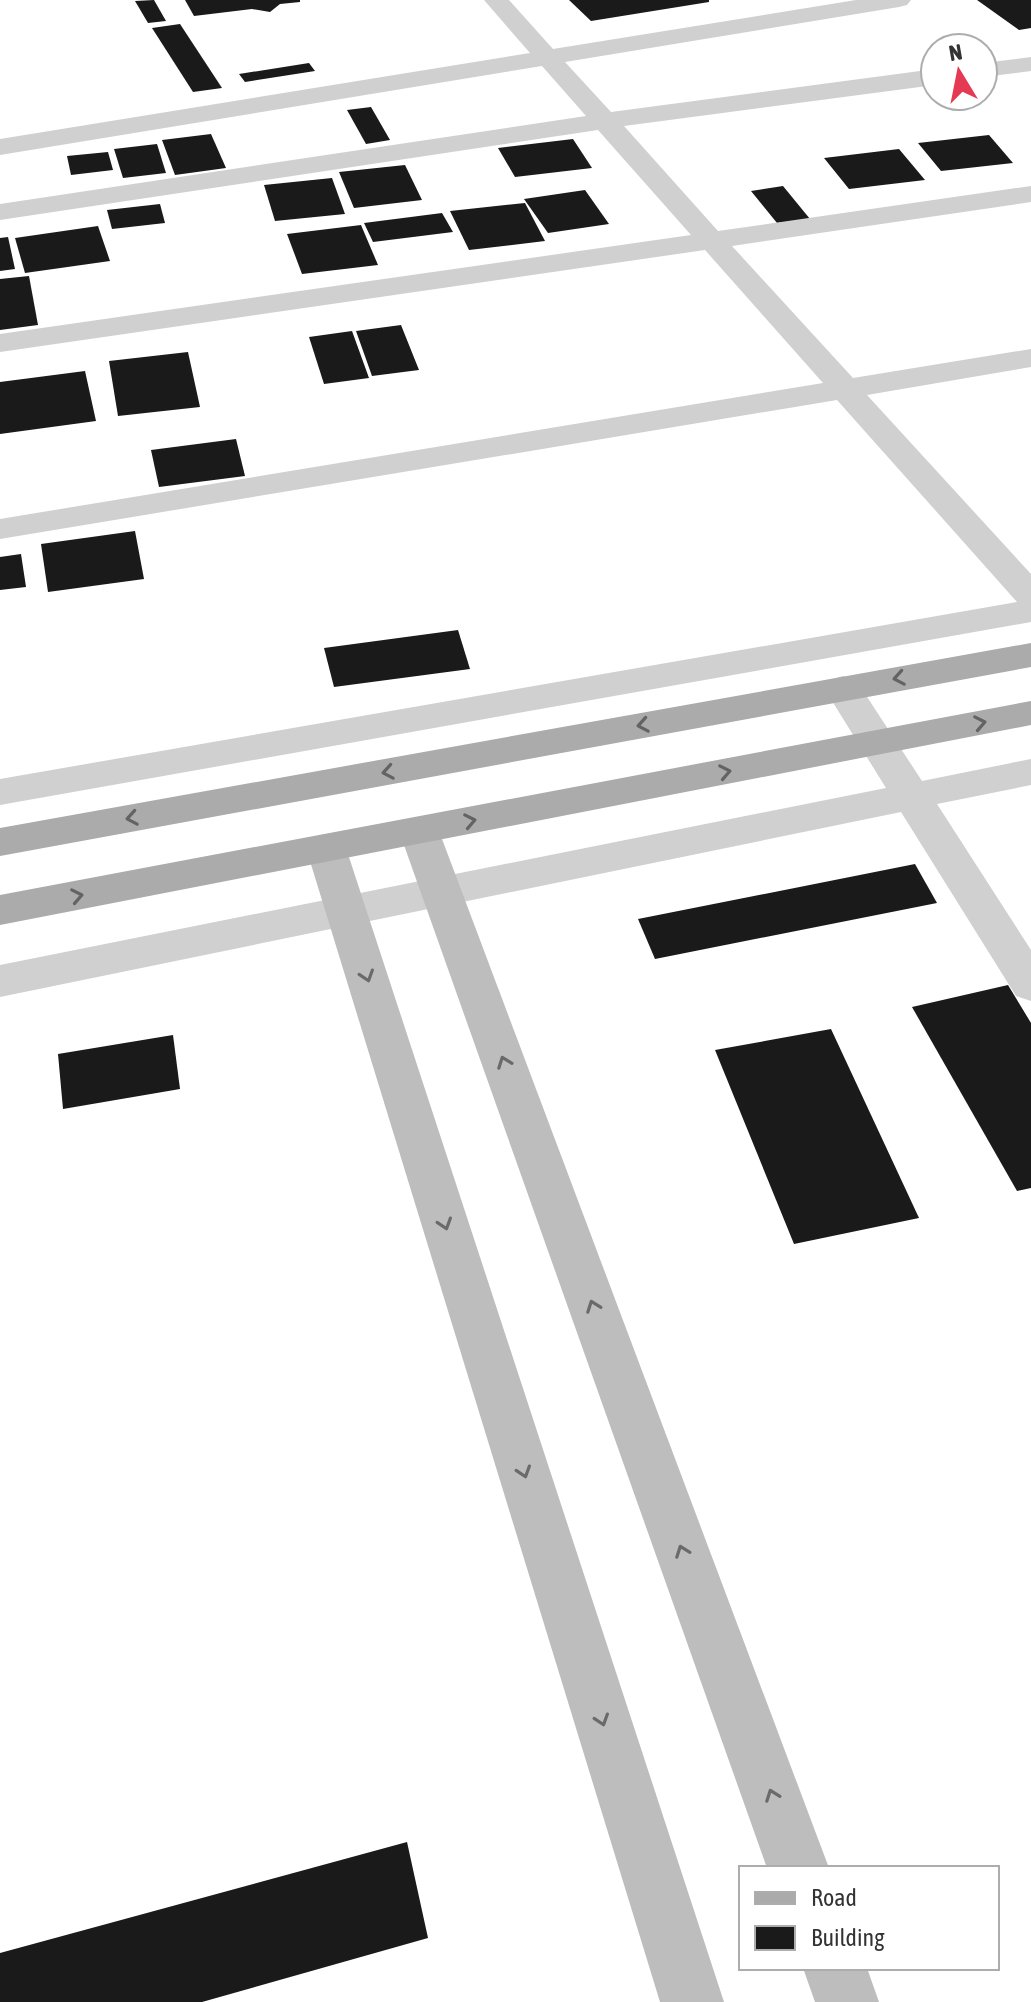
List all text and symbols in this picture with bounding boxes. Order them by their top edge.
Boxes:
north arrow [919,32,999,112]
text: N [947,38,964,66]
one-way arrow [892,669,906,686]
one-way arrow [637,715,650,732]
one-way arrow [973,715,986,732]
one-way arrow [381,762,394,779]
one-way arrow [718,765,732,782]
one-way arrow [125,809,139,826]
one-way arrow [462,813,476,830]
one-way arrow [70,888,83,905]
one-way arrow [357,968,373,982]
one-way arrow [497,1056,514,1070]
one-way arrow [436,1217,452,1230]
one-way arrow [586,1300,603,1314]
one-way arrow [514,1464,530,1478]
one-way arrow [676,1544,692,1558]
one-way arrow [593,1712,609,1726]
one-way arrow [765,1789,781,1803]
legend [739,1866,999,1970]
text: Road [811,1884,857,1911]
text: Building [811,1924,885,1951]

